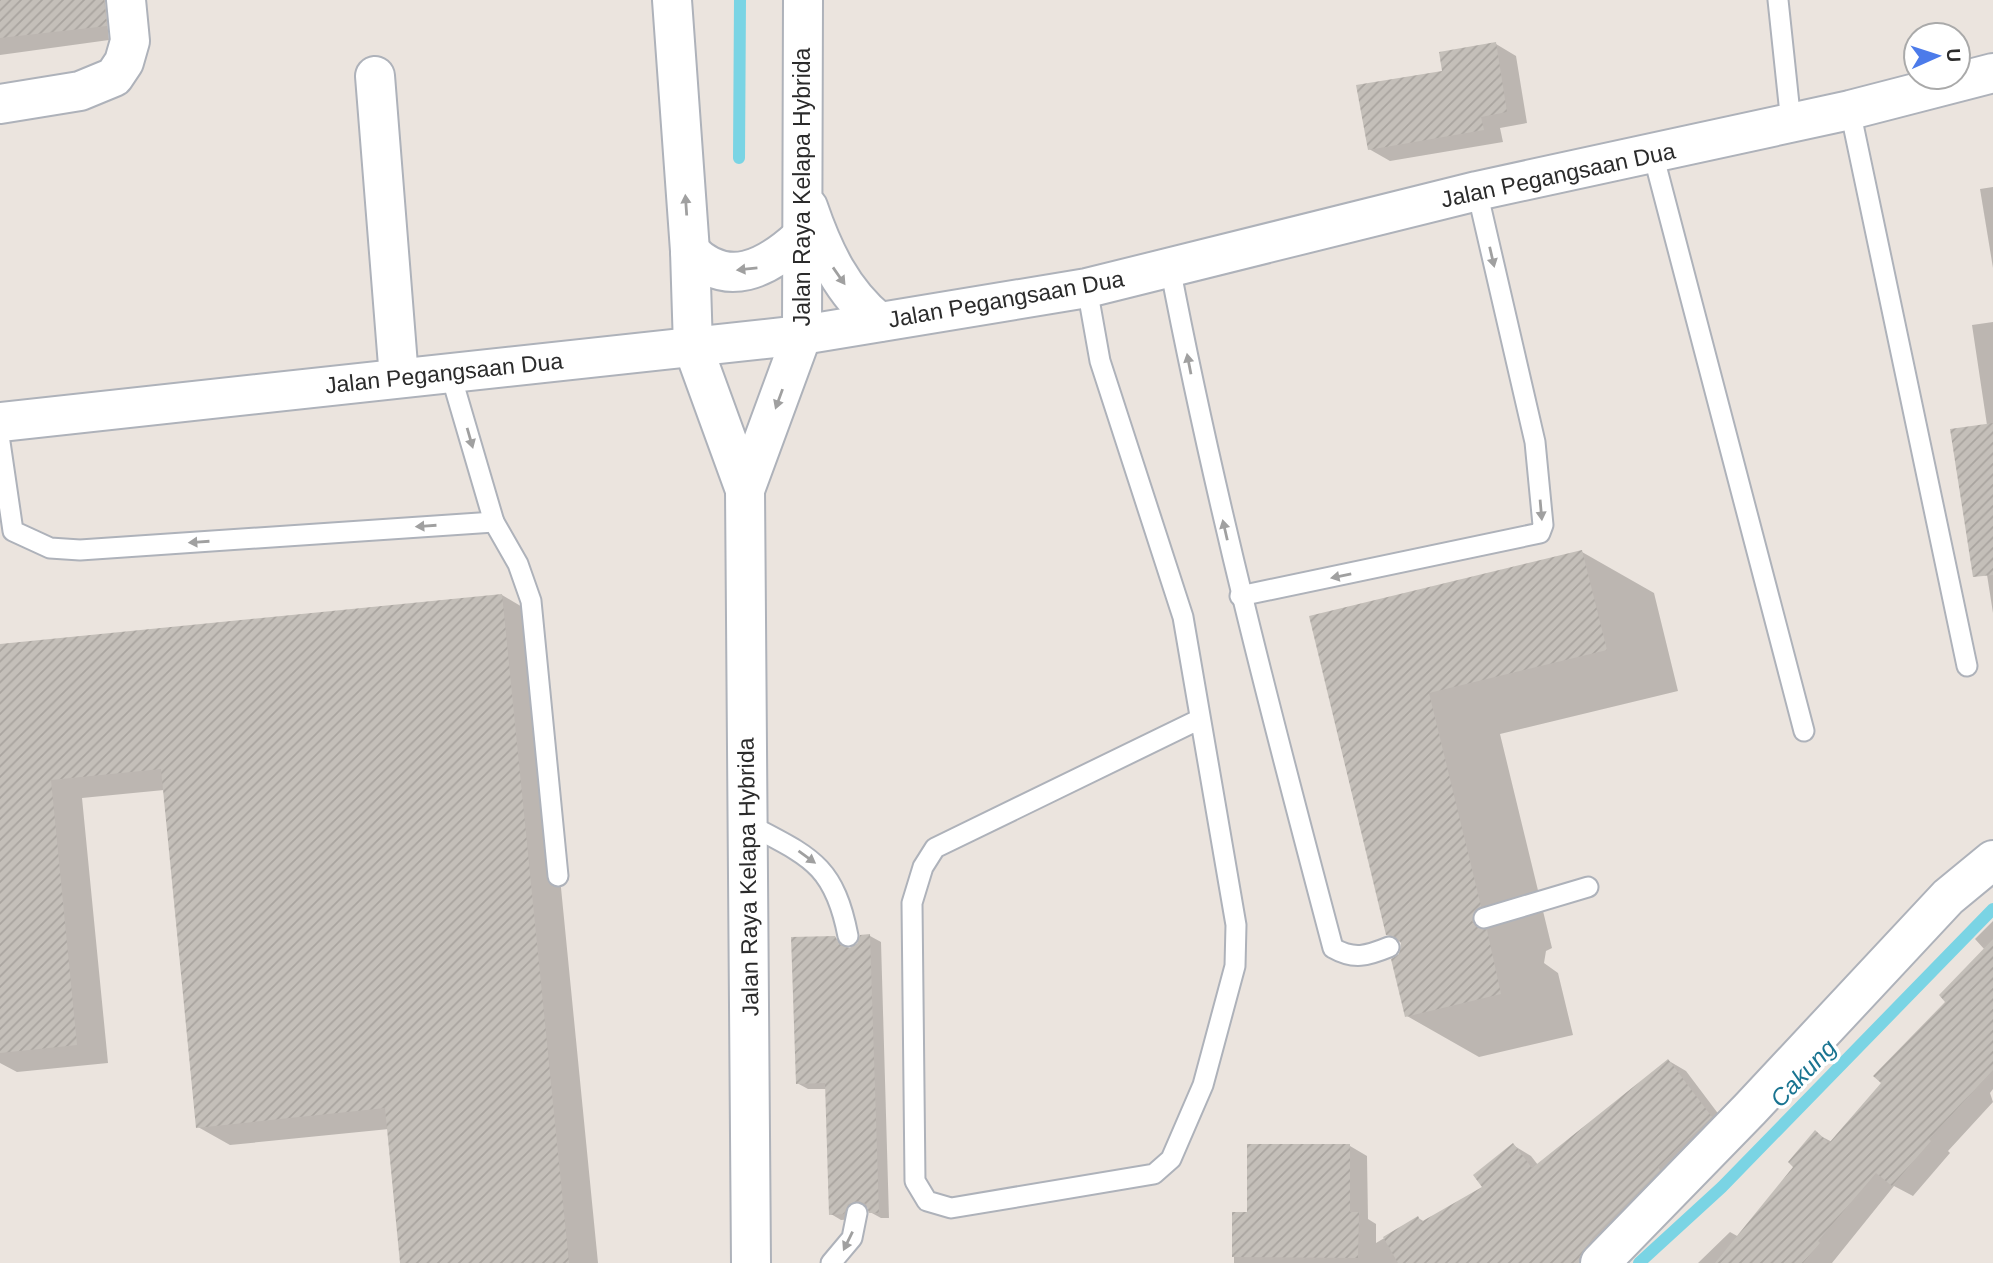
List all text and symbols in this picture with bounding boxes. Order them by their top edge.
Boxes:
north arrow [1902,21,1972,91]
street label: Jalan Raya Kelapa Hybrida [789,47,815,326]
text: U [1943,48,1964,63]
street label: Jalan Pegangsaan Dua [1438,137,1678,213]
one-way arrow [681,194,692,216]
one-way arrow [1487,246,1498,268]
one-way arrow [736,264,758,275]
street label: Jalan Pegangsaan Dua [886,265,1126,333]
one-way arrow [832,267,846,285]
street label: Jalan Pegangsaan Dua [324,348,564,398]
one-way arrow [1183,353,1194,375]
one-way arrow [773,388,784,409]
one-way arrow [466,427,476,448]
one-way arrow [1536,499,1547,521]
one-way arrow [1219,519,1230,541]
one-way arrow [415,521,437,532]
one-way arrow [188,537,210,548]
one-way arrow [1330,570,1352,581]
street label: Jalan Raya Kelapa Hybrida [733,737,763,1017]
one-way arrow [798,850,816,864]
water label: Cakung [1765,1033,1842,1112]
one-way arrow [843,1231,854,1251]

